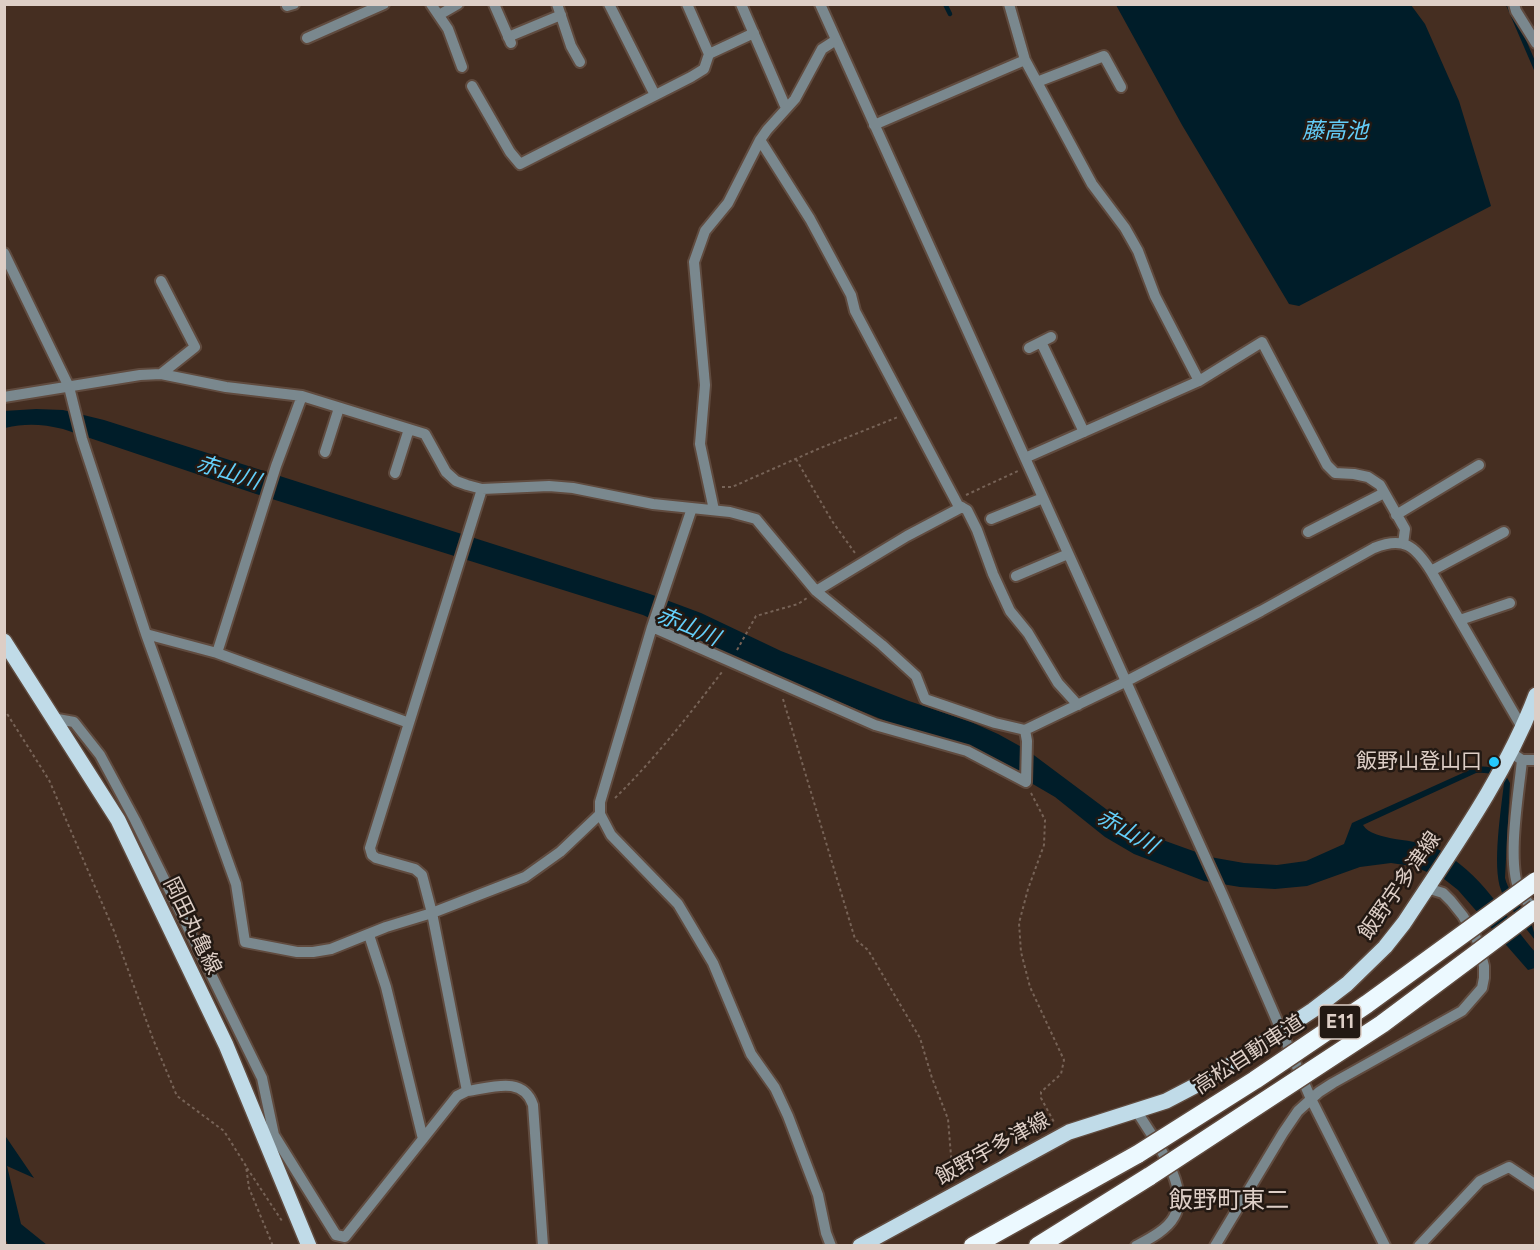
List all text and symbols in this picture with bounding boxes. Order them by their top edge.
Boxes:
water label: 藤高池 [1302,119,1368,145]
water label: 赤山川 [193,450,263,496]
water label: 赤山川 [652,602,724,652]
place label: 飯野山登山口 [1356,749,1482,775]
marker: 飯野山登山口 [1487,755,1501,769]
water label: 赤山川 [1092,804,1162,860]
street label: 飯野宇多津線 [1354,827,1446,945]
street label: 岡田丸亀線 [158,873,226,979]
road number: E11 [1319,1005,1361,1039]
street label: 高松自動車道 [1189,1010,1309,1100]
street label: 飯野宇多津線 [932,1107,1054,1191]
district label: 飯野町東二 [1169,1187,1289,1215]

